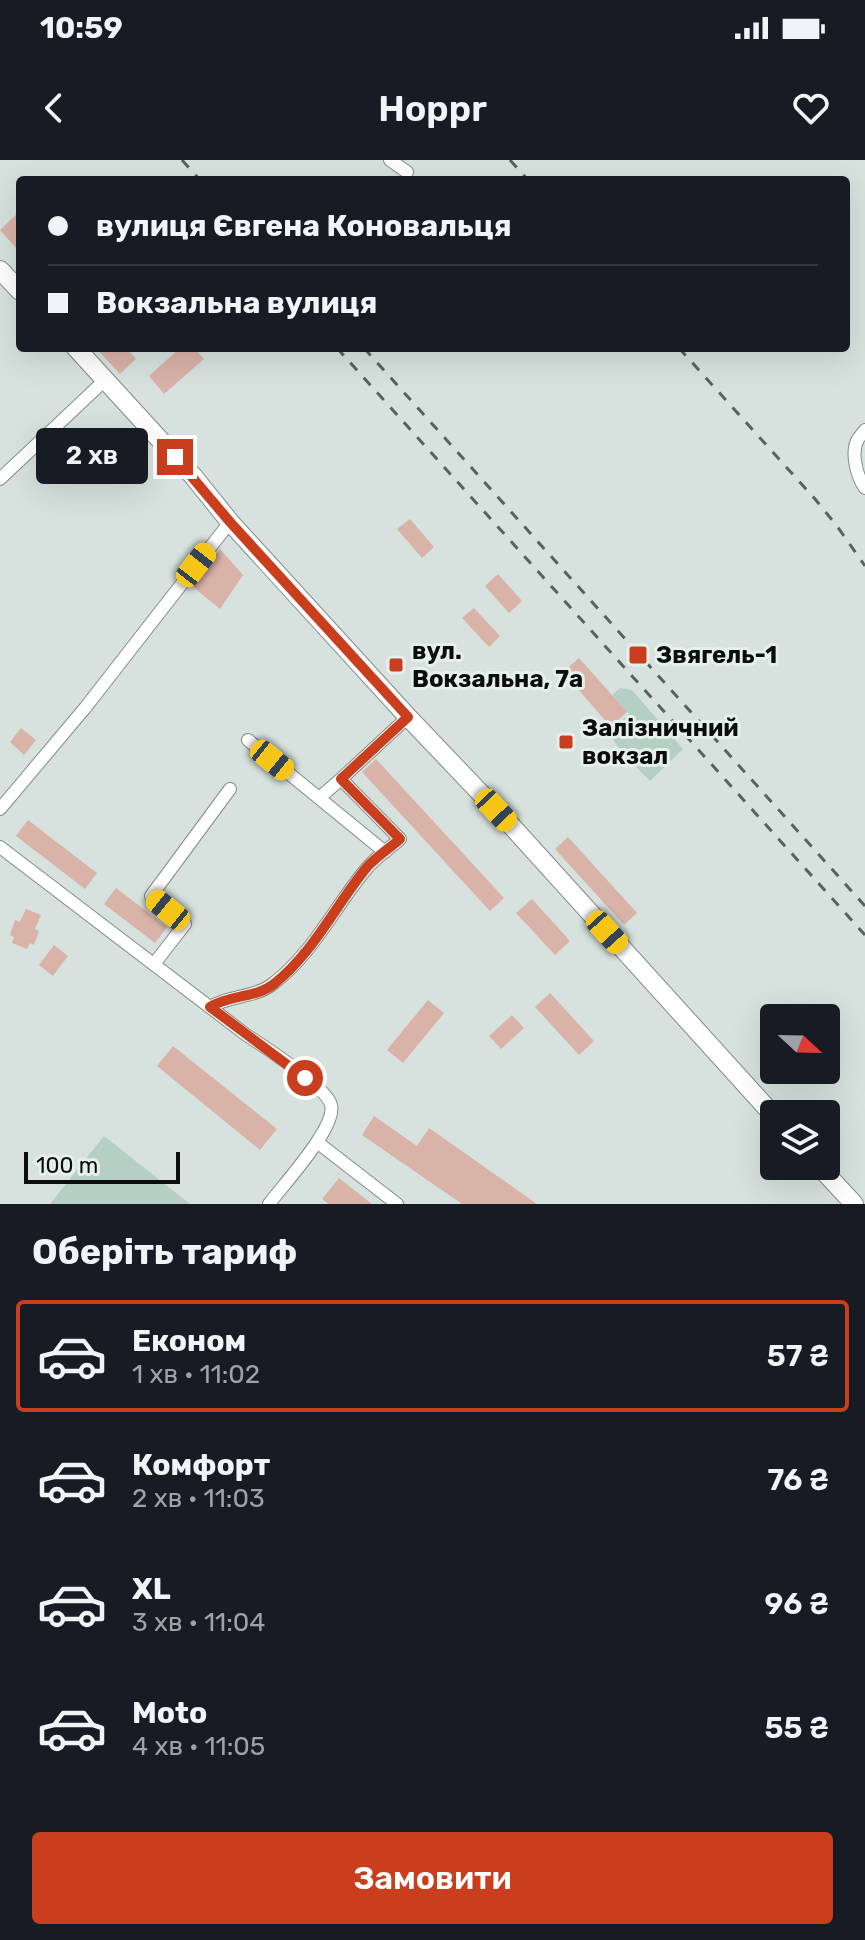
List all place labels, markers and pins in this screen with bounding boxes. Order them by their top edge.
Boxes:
place label: вул. Вокзальна, 7а [412,637,583,693]
place label: Звягель-1 [656,641,777,669]
marker: Звягель-1 [627,644,649,666]
marker: вул. Вокзальна, 7а [387,656,405,674]
place label: Залізничний вокзал [582,714,739,770]
marker: Залізничний вокзал [557,733,575,751]

